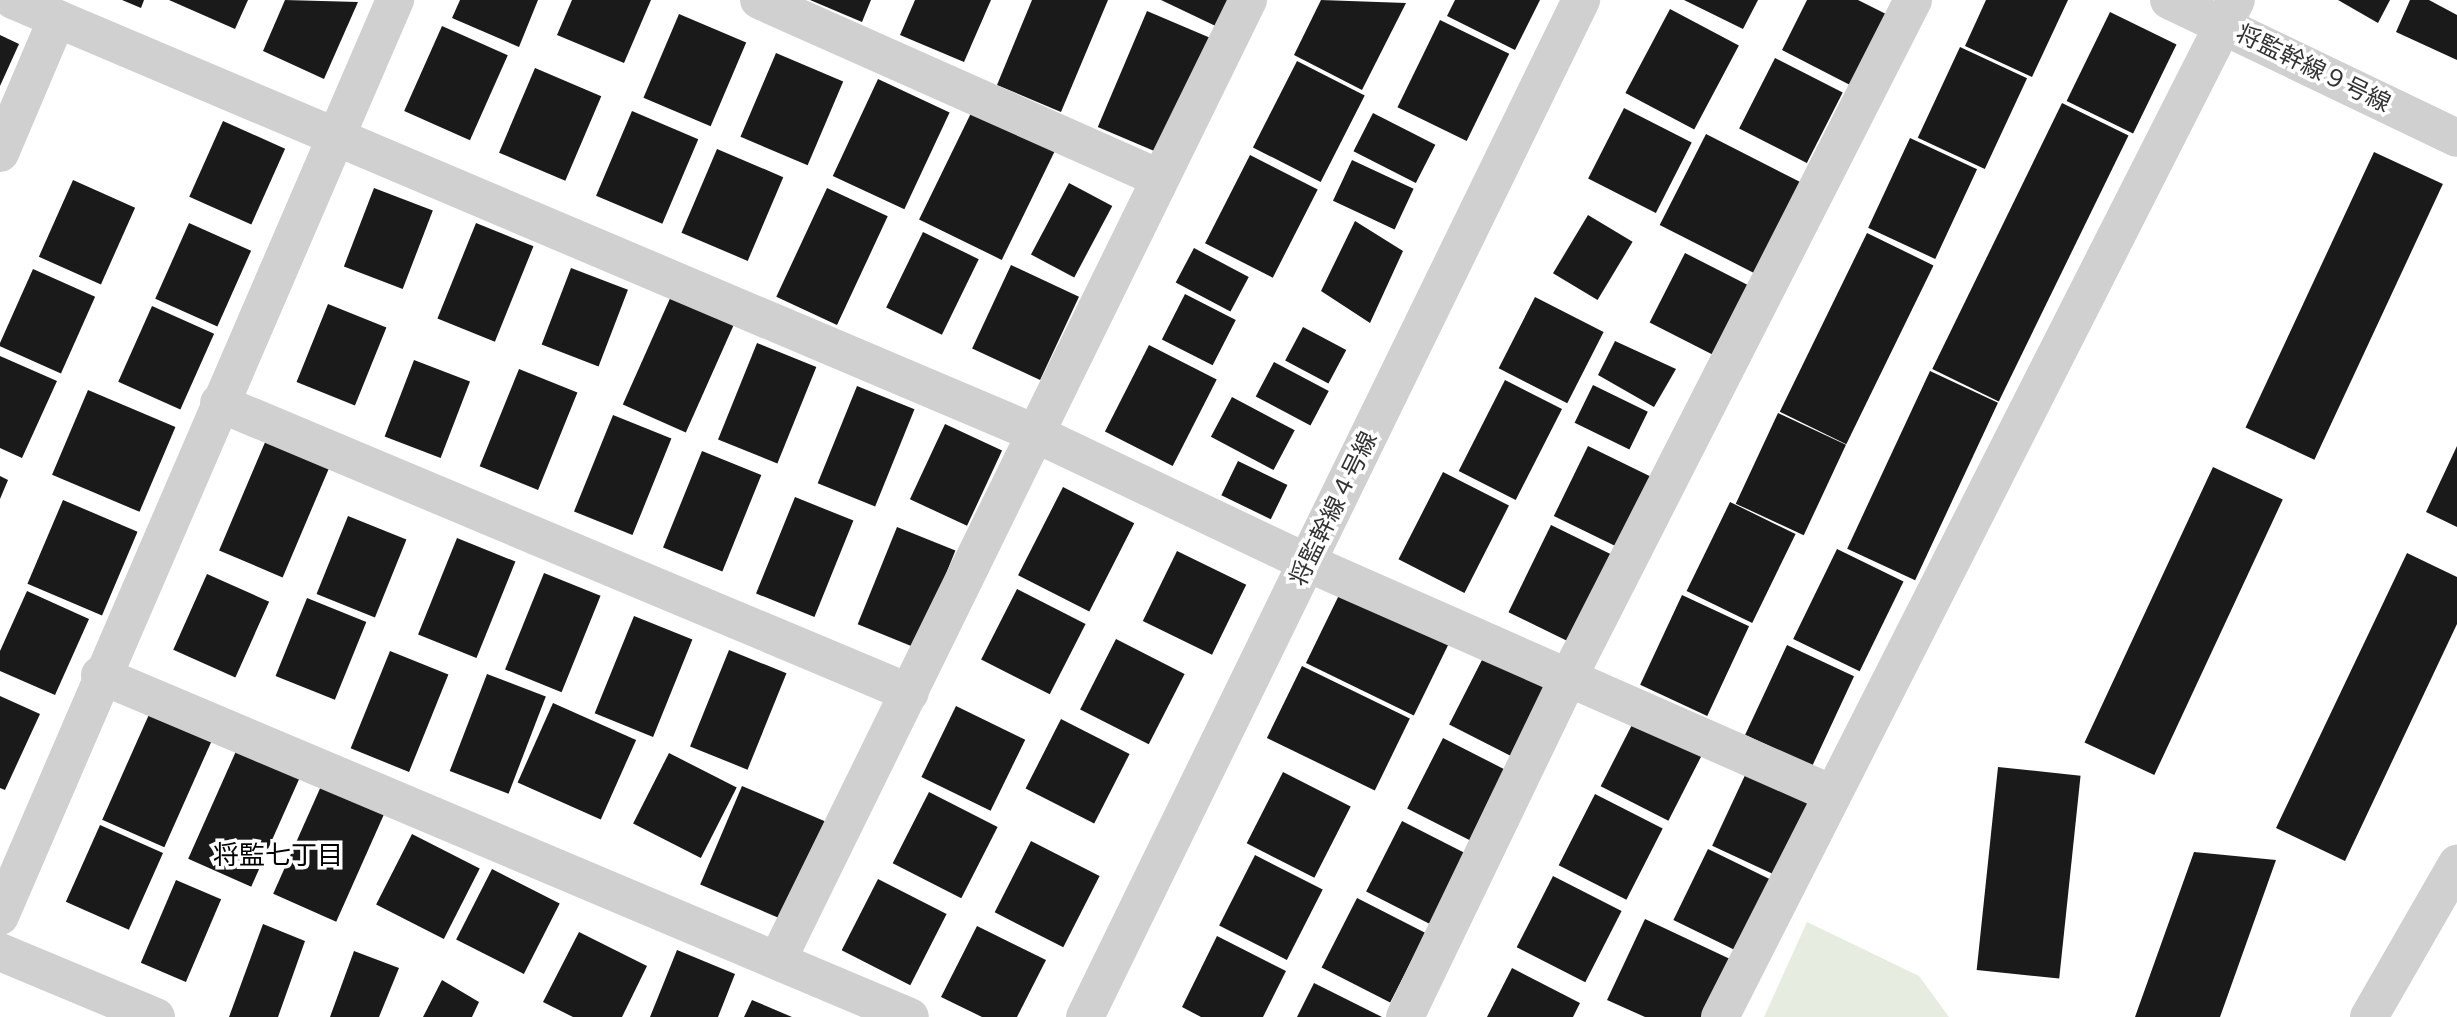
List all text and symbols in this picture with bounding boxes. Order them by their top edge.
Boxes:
street label: 将監幹線９号線 [2231,19,2395,119]
street label: 将監幹線４号線 [1284,427,1384,591]
district label: 将監七丁目 [213,840,343,872]

